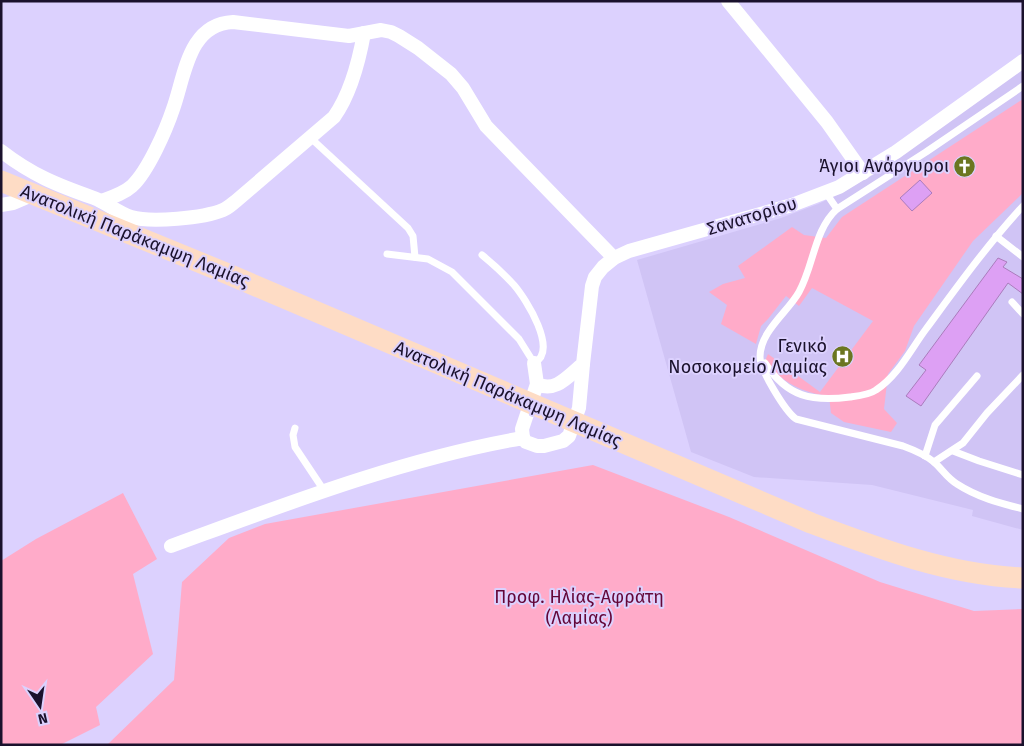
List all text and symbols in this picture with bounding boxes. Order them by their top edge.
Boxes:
church icon: Άγιοι Ανάργυροι [953,154,977,178]
place label: Άγιοι Ανάργυροι [819,155,949,177]
street label: Ανατολική Παράκαμψη Λαμίας [17,180,253,292]
street label: Σανατορίου [704,192,800,240]
place label: Γενικό Νοσοκομείο Λαμίας [668,335,828,378]
street label: Ανατολική Παράκαμψη Λαμίας [391,336,626,452]
hospital icon: Γενικό Νοσοκομείο Λαμίας [831,344,855,368]
park label: Προφ. Ηλίας-Αφράτη (Λαμίας) [494,586,664,629]
north arrow [15,681,65,731]
text: N [36,709,49,728]

